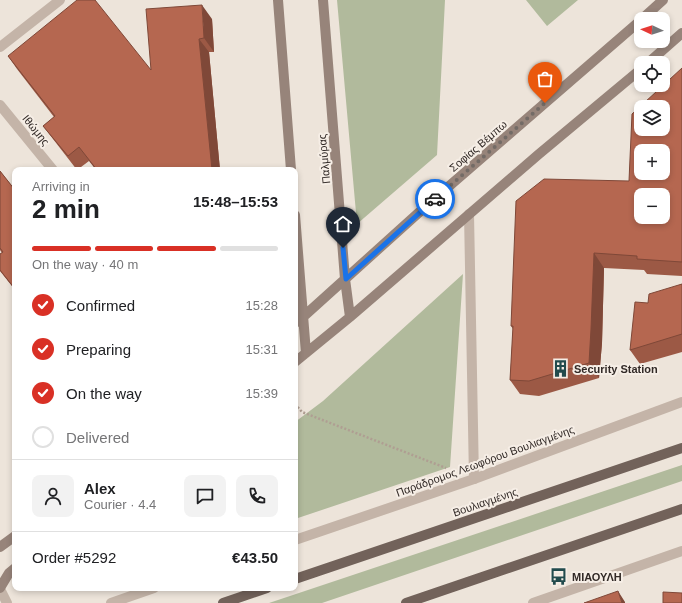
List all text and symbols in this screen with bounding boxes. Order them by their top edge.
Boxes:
north arrow [634,12,670,48]
map controls [634,12,670,224]
button: locate [634,56,670,92]
pin [528,62,562,103]
icon: bag [534,68,556,90]
button: layers [634,100,670,136]
street label: Ιθώμης [20,112,52,148]
street label: Σοφίας Βέμπω [447,118,509,174]
street label: Παλμύρας [316,134,332,184]
button: + [634,144,670,180]
text: Arriving in [32,179,90,194]
courier [415,179,455,219]
icon: car [424,188,446,210]
button: − [634,188,670,224]
text: 15:48–15:53 [193,193,278,210]
text: 2 min [32,194,100,224]
pin [326,207,360,248]
icon: home [332,213,354,235]
text: On the way · 40 m [32,257,138,272]
icon: check [32,294,54,316]
text: Confirmed [66,297,135,314]
text: 15:28 [245,298,278,313]
icon: check [32,338,54,360]
text: Preparing [66,341,131,358]
text: 15:31 [245,342,278,357]
building icon: Security Station [551,359,571,379]
place label: Security Station [574,363,658,375]
icon: check [32,382,54,404]
text: On the way [66,385,142,402]
text: 15:39 [245,386,278,401]
street label: Παράδρομος Λεωφόρου Βουλιαγμένης [394,423,576,499]
text: Delivered [66,429,129,446]
button: person [32,475,74,517]
button: chat [184,475,226,517]
button: phone [236,475,278,517]
text: Alex [84,480,116,497]
street label: Βουλιαγμένης [451,485,519,519]
text: Courier · 4.4 [84,497,156,512]
text: Order #5292 [32,549,116,566]
text: €43.50 [232,549,278,566]
bus stop icon: ΜΙΑΟΥΛΗ [549,567,569,587]
place label: ΜΙΑΟΥΛΗ [572,571,622,583]

